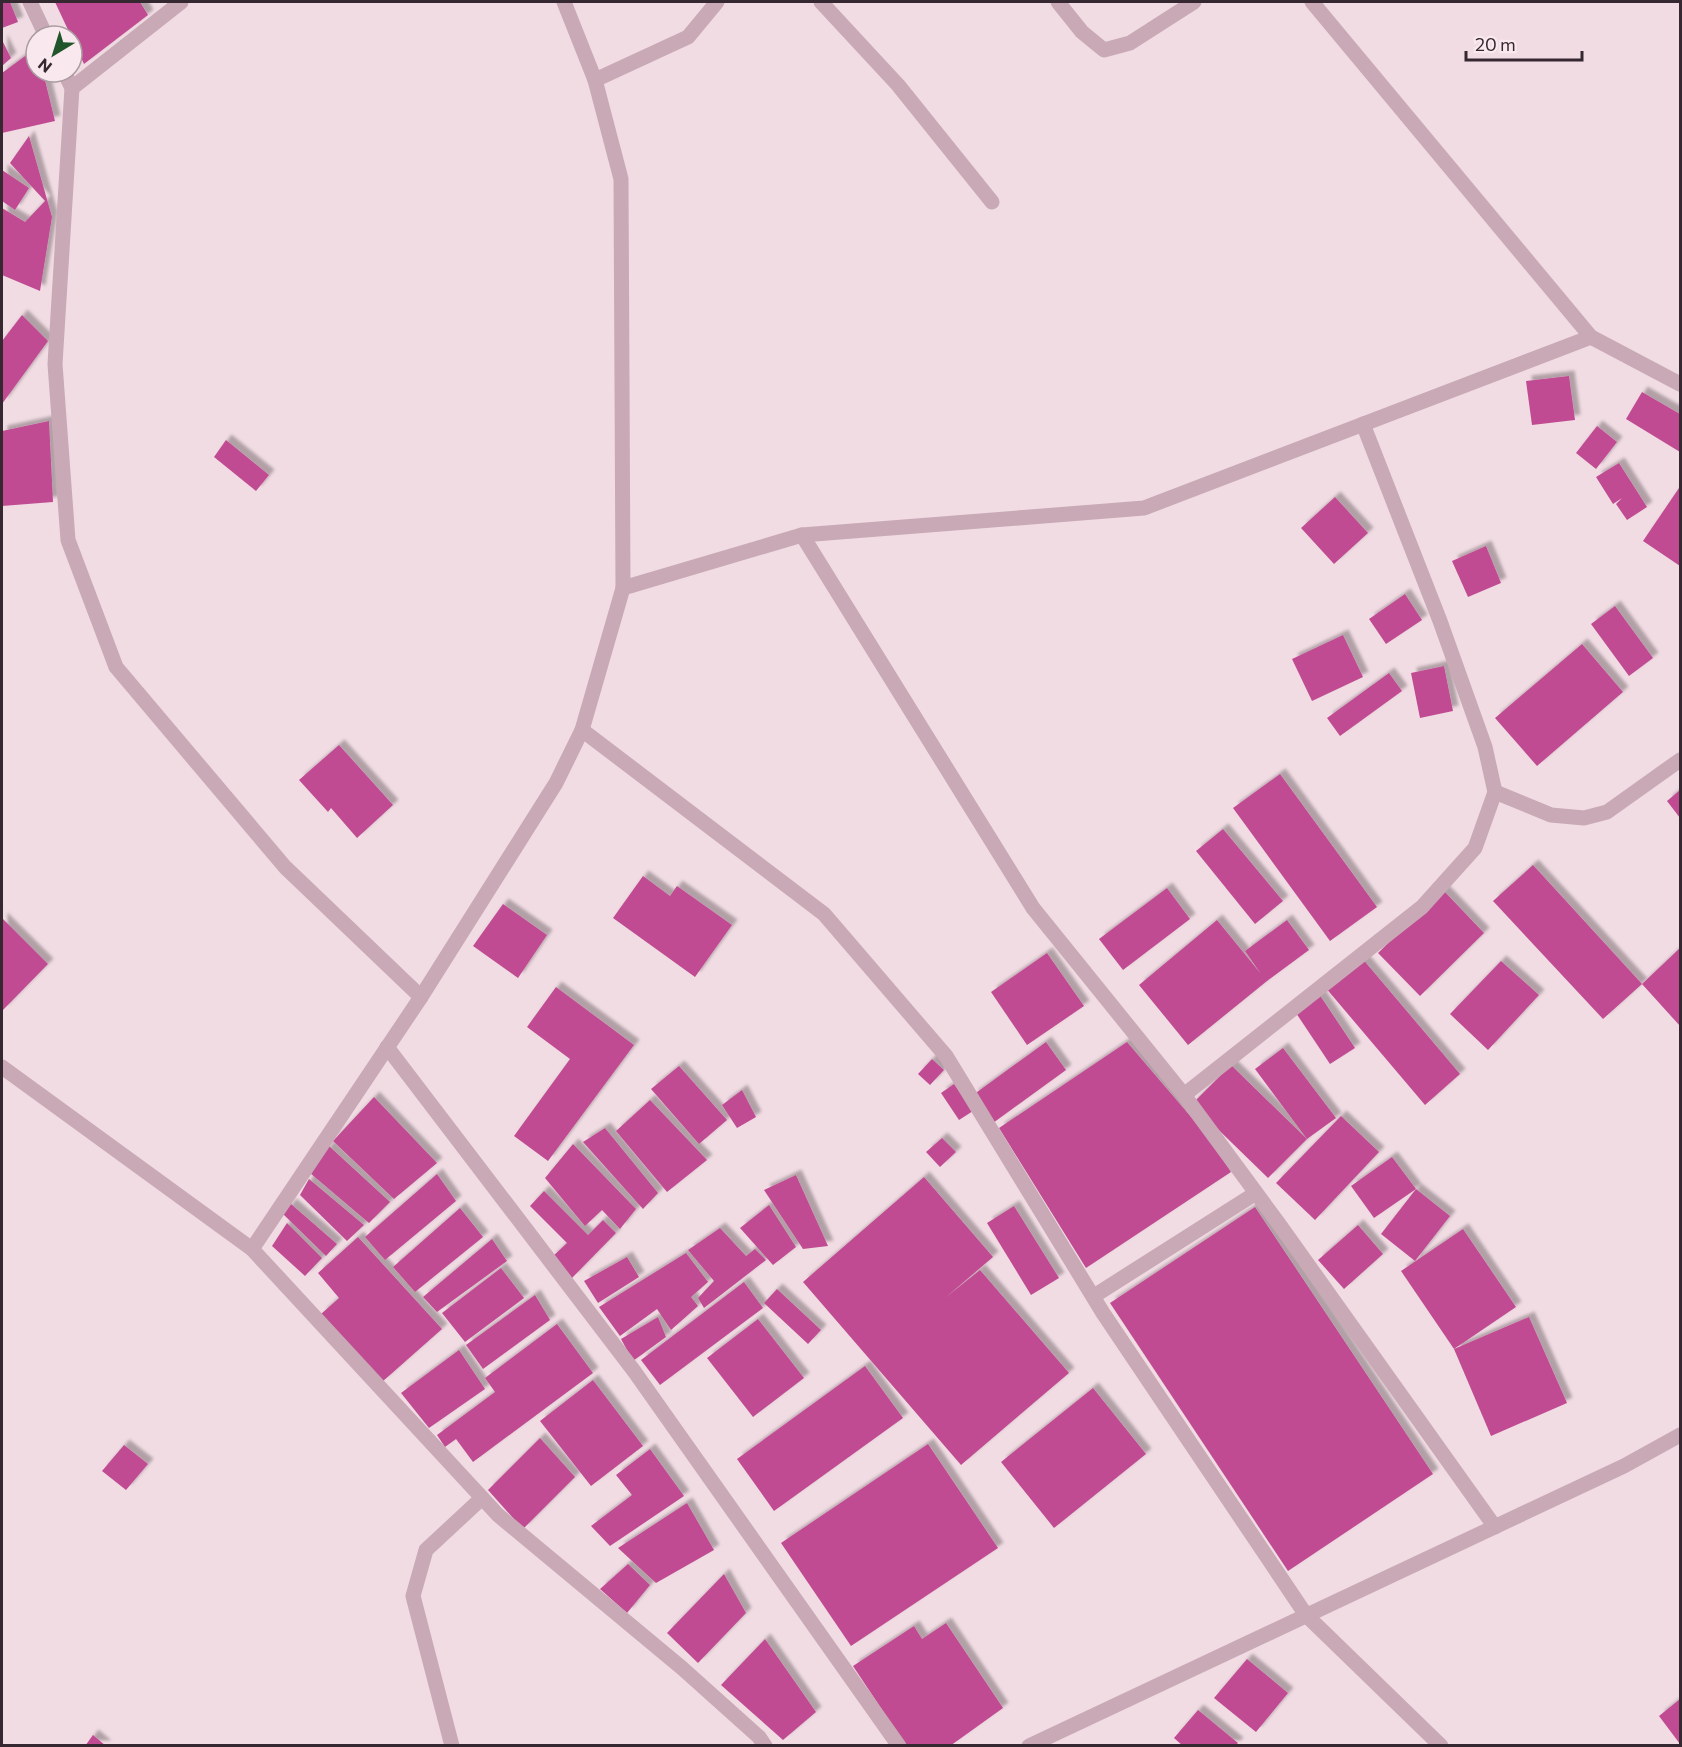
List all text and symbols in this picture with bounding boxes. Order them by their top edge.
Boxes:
north arrow [24,24,84,84]
scale bar [1466,24,1582,62]
text: 20 m [1475,33,1516,55]
text: N [34,55,55,77]

